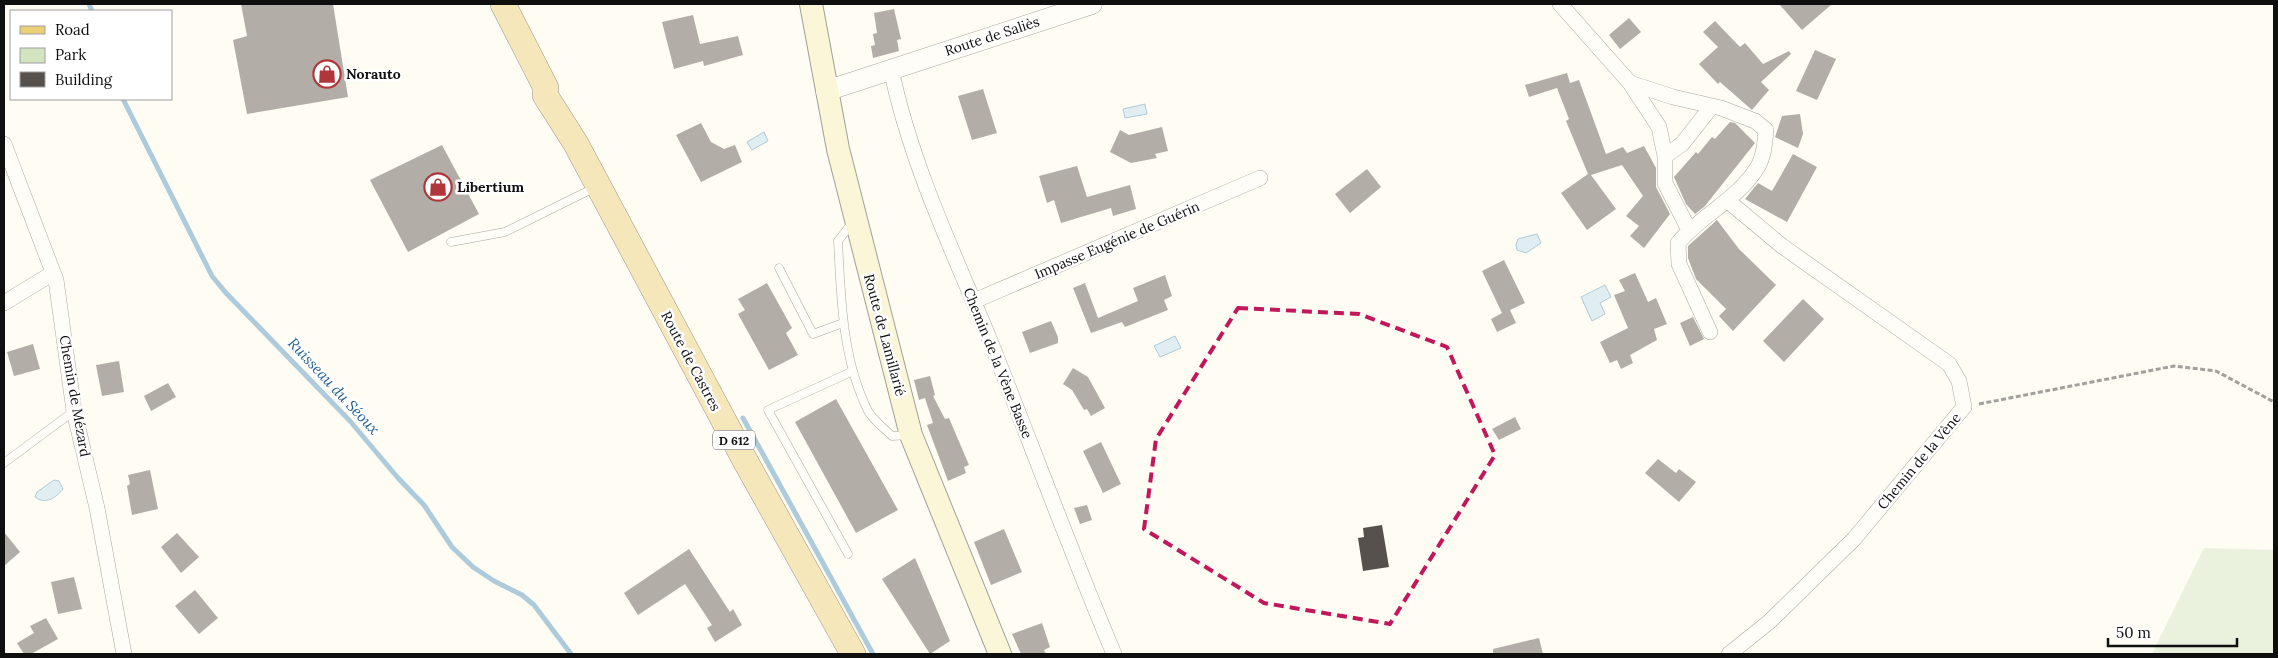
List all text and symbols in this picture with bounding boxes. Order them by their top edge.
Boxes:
legend [10,10,172,100]
street label: Route de Saliès [942,12,1042,60]
text: Road [55,20,90,39]
text: Park [55,45,86,64]
shop icon: Norauto [312,59,342,89]
place label: Norauto [346,65,401,83]
text: Building [55,70,113,89]
shop icon: Libertium [423,172,453,202]
place label: Libertium [457,178,524,196]
street label: Impasse Eugénie de Guérin [1032,197,1203,283]
street label: Route de Lamillarié [860,272,910,399]
street label: Chemin de la Vène Basse [959,285,1037,441]
street label: Route de Castres [657,308,725,414]
water label: Ruisseau du Séoux [284,333,384,439]
street label: Chemin de Mézard [55,334,95,458]
street label: Chemin de la Vène [1873,409,1965,513]
road number: D 612 [713,430,755,450]
scale bar [2108,616,2237,648]
text: 50 m [2116,623,2151,642]

